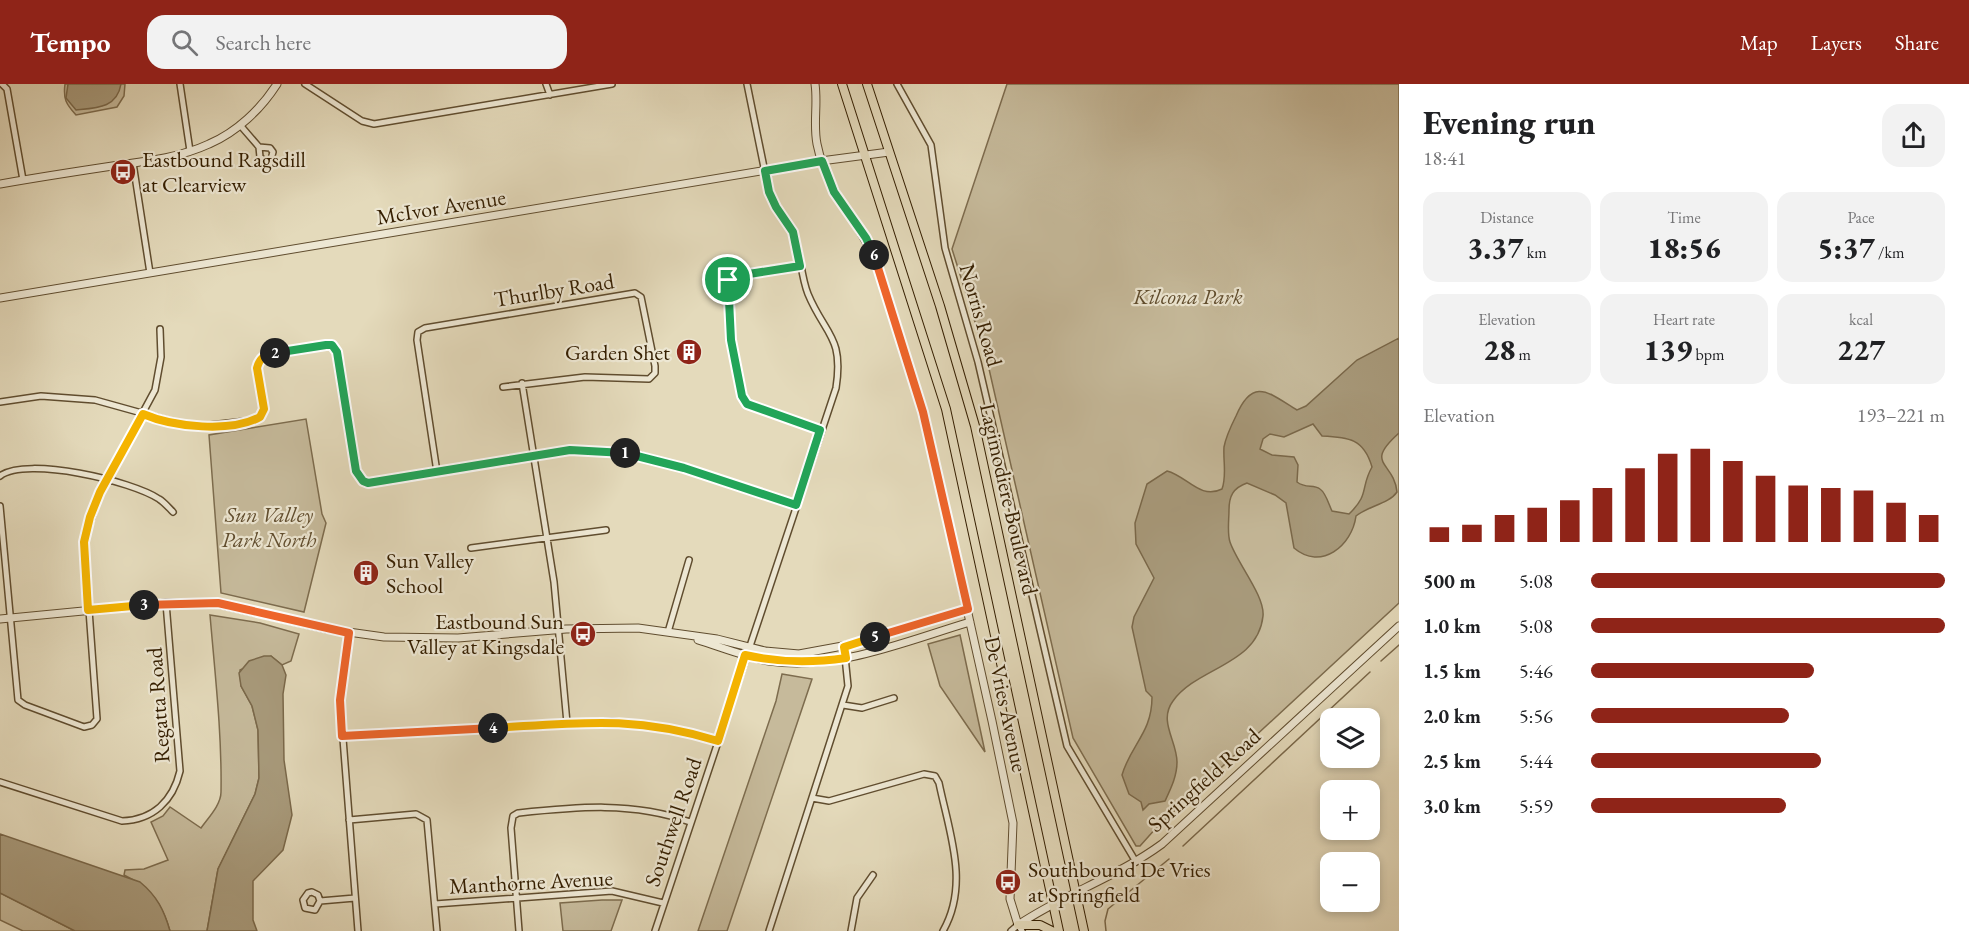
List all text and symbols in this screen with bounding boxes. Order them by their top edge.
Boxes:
search box [147,15,567,69]
text: Tempo [30,24,111,60]
icon: search [168,26,201,59]
text: Search here [216,28,311,57]
text: Map [1740,29,1778,56]
text: Layers [1811,29,1862,56]
text: Share [1895,29,1939,56]
text: Evening run [1423,101,1595,144]
button: share [1882,104,1945,167]
place label: Eastbound Ragsdill at Clearview [142,145,306,199]
text: 18:41 [1423,145,1466,171]
bus stop icon: Eastbound Ragsdill at Clearview [108,157,138,187]
street label: McIvor Avenue [374,182,508,232]
text: Distance [1480,207,1534,228]
text: Time [1667,207,1701,228]
text: Pace [1848,207,1874,228]
text: 3.37 [1467,228,1523,267]
text: 18:56 [1647,228,1721,267]
text: 5:37 [1818,228,1875,267]
pin: 6 [859,240,889,270]
text: km [1523,242,1547,263]
text: /km [1875,242,1904,263]
text: 6 [870,244,878,265]
pin [702,254,753,305]
street label: Norris Road [952,260,1010,371]
icon: arrive [711,263,744,296]
street label: Thurlby Road [492,266,617,314]
park label: Kilcona Park [1132,282,1243,311]
text: Elevation [1478,309,1536,330]
text: Heart rate [1653,309,1715,330]
text: kcal [1849,309,1873,330]
text: 28 [1483,330,1515,369]
text: 139 [1644,330,1692,369]
text: 227 [1837,330,1885,369]
building icon: Garden Shet [674,337,704,367]
pin: 2 [260,338,290,368]
place label: Garden Shet [565,338,670,367]
text: 2 [271,342,279,363]
text: m [1515,344,1531,365]
text: bpm [1692,344,1724,365]
street label: Lagimodiere Boulevard [973,400,1045,599]
text: Elevation [1423,402,1495,428]
text: 193–221 m [1857,402,1945,428]
pin: 1 [610,438,640,468]
text: 1 [621,442,629,463]
park label: Sun Valley Park North [222,500,317,554]
place label: Sun Valley School [386,546,474,600]
building icon: Sun Valley School [351,558,381,588]
text: 500 m [1423,568,1476,594]
text: 5:08 [1519,568,1553,594]
pin: 3 [129,590,159,620]
text: 3 [140,594,148,615]
place label: Eastbound Sun Valley at Kingsdale [407,607,564,661]
text: 1.0 km [1423,613,1481,639]
text: 5:08 [1519,613,1553,639]
bus stop icon: Eastbound Sun Valley at Kingsdale [568,619,598,649]
pin: 5 [860,622,890,652]
text: 5 [871,626,879,647]
street label: De Vries Avenue [977,633,1035,775]
street label: Regatta Road [139,645,176,764]
text: 1.5 km [1423,658,1481,684]
text: 5:46 [1519,658,1553,684]
text: 2.0 km [1423,703,1481,729]
text: 5:56 [1519,703,1553,729]
map controls [1320,708,1380,912]
button: layers [1320,708,1380,768]
pin: 4 [478,713,508,743]
text: 4 [489,717,497,738]
street label: Springfield Road [1141,721,1267,838]
text: 2.5 km [1423,748,1481,774]
text: 5:44 [1519,748,1553,774]
street label: Southwell Road [637,753,709,890]
button: + [1320,780,1380,840]
text: 3.0 km [1423,793,1481,819]
text: 5:59 [1519,793,1553,819]
button: − [1320,852,1380,912]
place label: Southbound De Vries at Springfield [1028,855,1211,909]
street label: Manthorne Avenue [448,863,614,901]
bus stop icon: Southbound De Vries at Springfield [993,867,1023,897]

